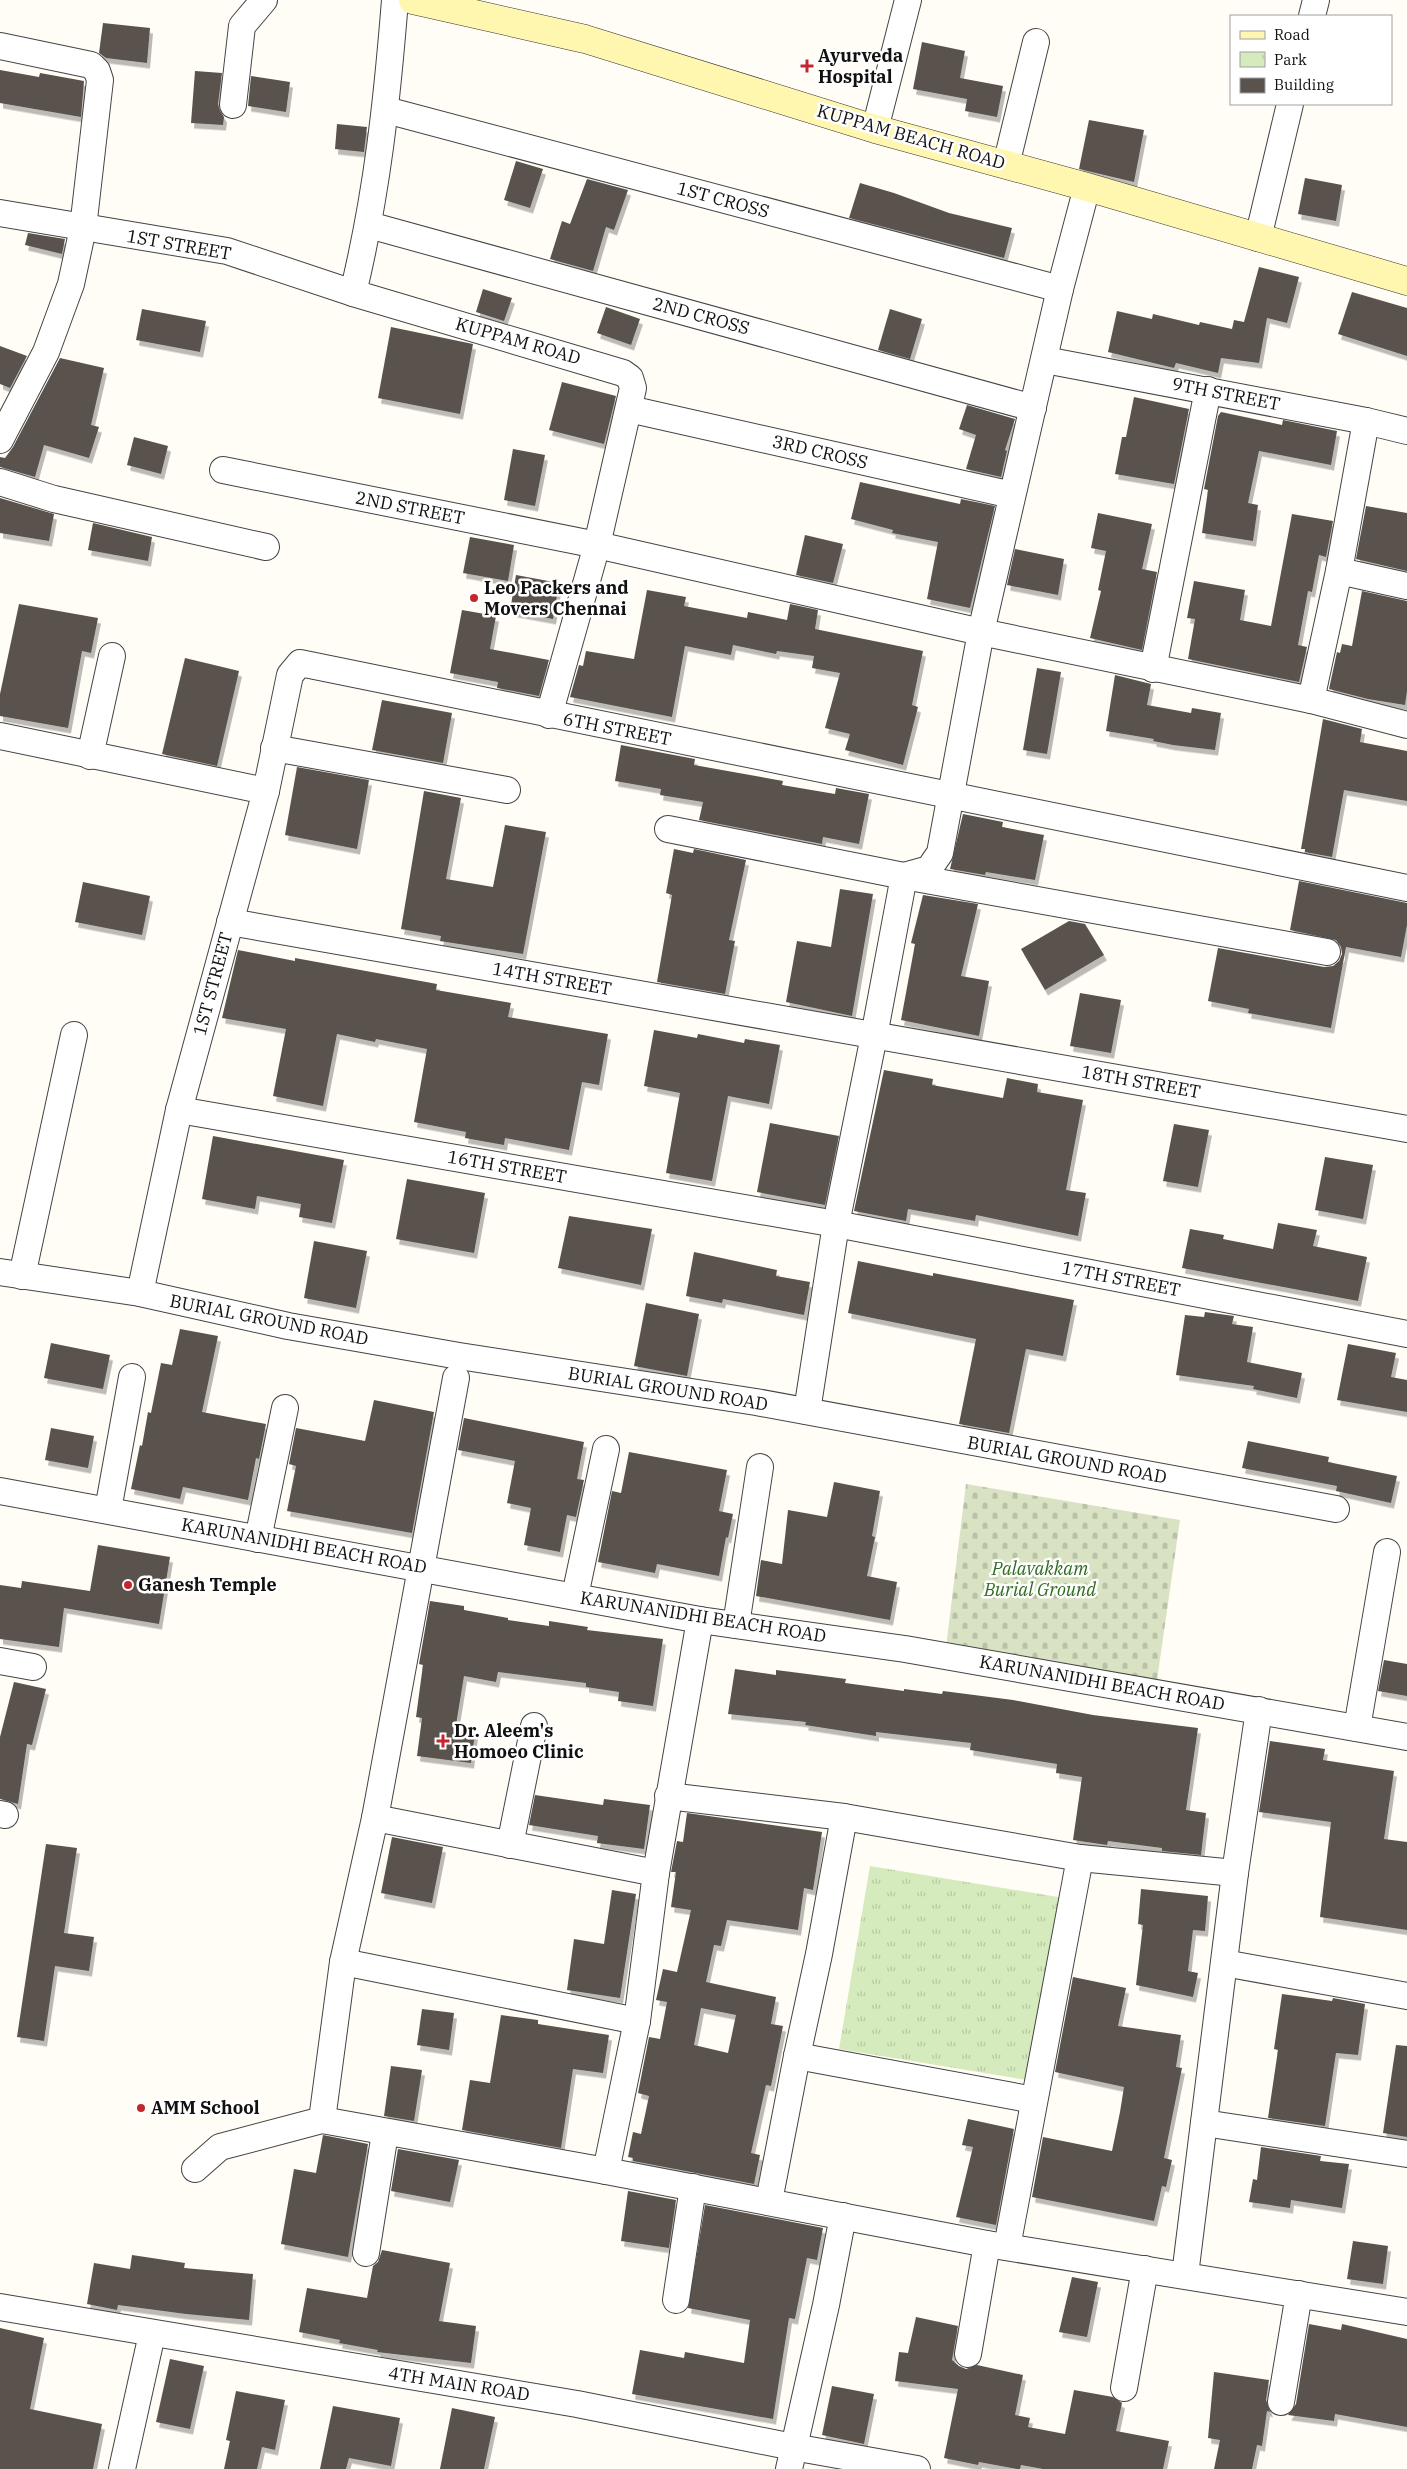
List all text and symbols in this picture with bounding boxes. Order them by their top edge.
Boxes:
legend [1230,15,1392,105]
text: Road [1274,25,1310,44]
place label: Ayurveda Hospital [818,44,903,88]
text: Park [1274,50,1307,69]
marker: Ayurveda Hospital [800,59,814,73]
text: Building [1274,75,1334,94]
street label: KUPPAM BEACH ROAD [814,99,1008,174]
street label: 1ST CROSS [674,176,772,223]
street label: 1ST STREET [125,224,234,265]
street label: 2ND CROSS [650,292,752,339]
street label: KUPPAM ROAD [453,312,583,369]
street label: 9TH STREET [1170,372,1282,415]
street label: 3RD CROSS [770,429,870,474]
street label: 2ND STREET [354,486,467,529]
place label: Leo Packers and Movers Chennai [484,576,629,620]
marker: Leo Packers and Movers Chennai [468,592,480,604]
street label: 6TH STREET [561,707,673,750]
street label: 1ST STREET [188,929,237,1038]
street label: 14TH STREET [491,957,614,1000]
street label: 18TH STREET [1080,1060,1203,1103]
street label: 16TH STREET [446,1145,569,1188]
street label: 17TH STREET [1060,1256,1183,1301]
street label: BURIAL GROUND ROAD [168,1289,371,1350]
street label: BURIAL GROUND ROAD [566,1361,770,1416]
street label: BURIAL GROUND ROAD [966,1431,1169,1488]
street label: KARUNANIDHI BEACH ROAD [180,1513,429,1578]
park label: Palavakkam Burial Ground [983,1557,1096,1601]
place label: Ganesh Temple [138,1573,277,1596]
marker: Ganesh Temple [122,1579,134,1591]
street label: KARUNANIDHI BEACH ROAD [578,1586,828,1647]
street label: KARUNANIDHI BEACH ROAD [978,1650,1227,1715]
place label: Dr. Aleem's Homoeo Clinic [454,1719,584,1763]
marker: Dr. Aleem's Homoeo Clinic [436,1734,450,1748]
place label: AMM School [151,2096,260,2119]
marker: AMM School [135,2102,147,2114]
street label: 4TH MAIN ROAD [387,2361,531,2406]

